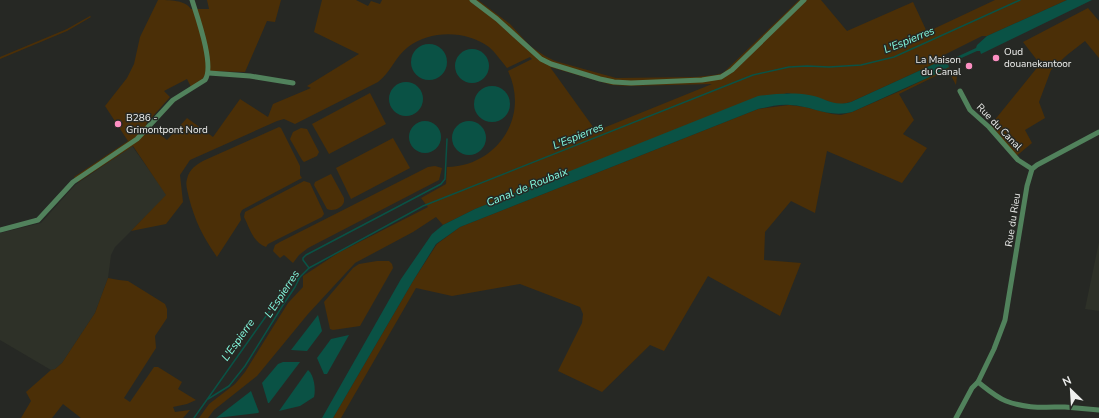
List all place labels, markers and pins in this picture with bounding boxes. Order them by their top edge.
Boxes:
place label: Oud douanekantoor [1004,45,1072,71]
place label: La Maison du Canal [915,53,961,79]
marker: Oud douanekantoor [991,53,1001,63]
marker: La Maison du Canal [964,61,974,71]
place label: B286 - Grimontpont Nord [126,111,208,137]
marker: B286 - Grimontpont Nord [113,119,123,129]

